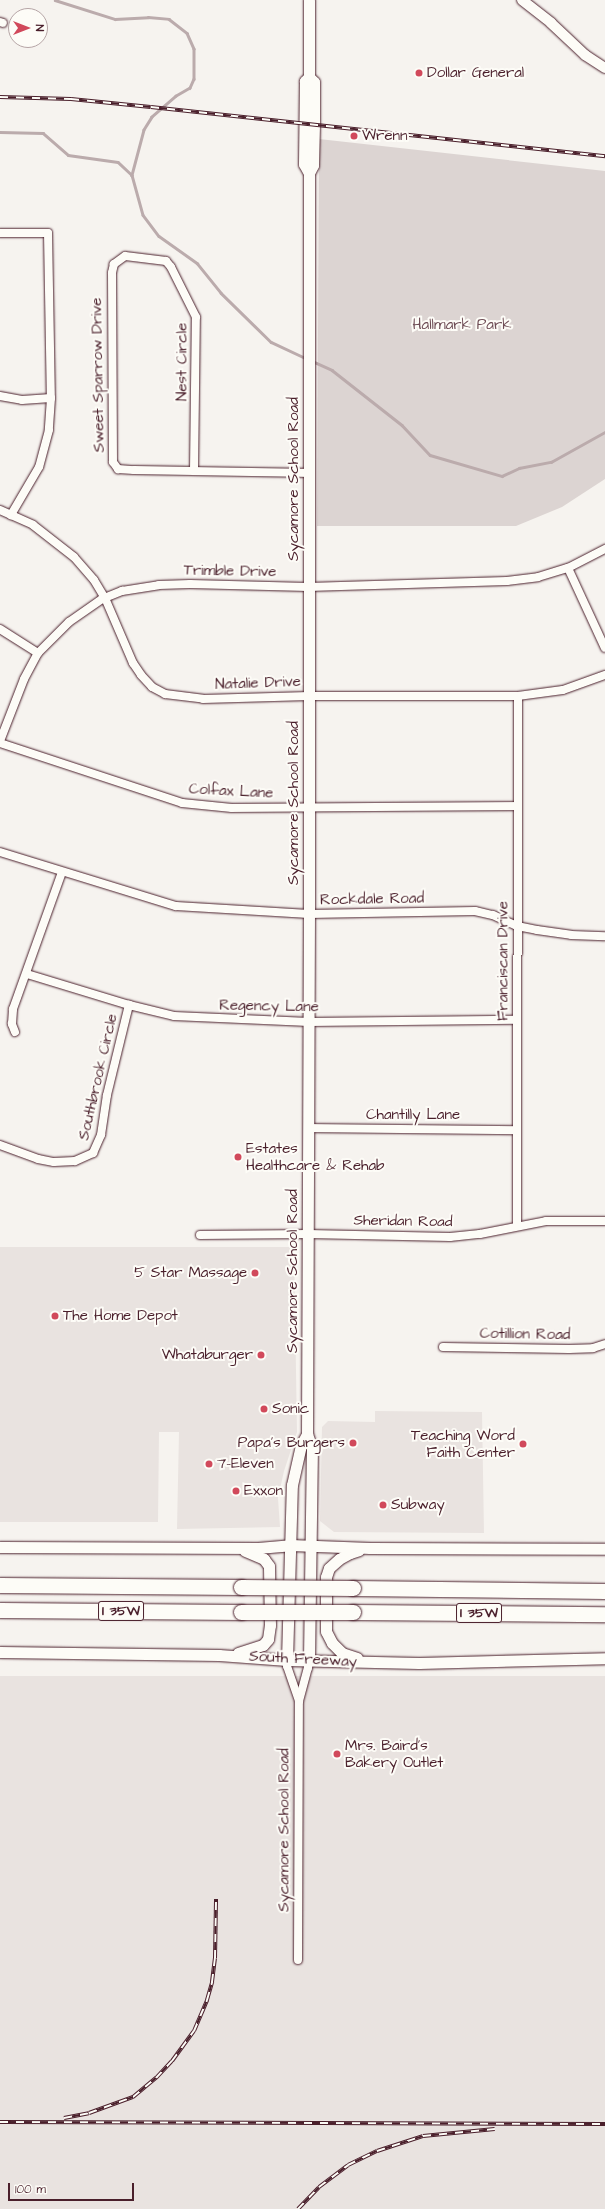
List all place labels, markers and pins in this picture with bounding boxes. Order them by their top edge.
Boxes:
place label: Dollar General [427,64,524,82]
marker: Dollar General [414,68,424,78]
place label: Wrenn [362,127,407,145]
marker: Wrenn [349,131,359,141]
place label: Estates Healthcare & Rehab [246,1139,385,1174]
marker: Estates Healthcare & Rehab [233,1152,243,1162]
place label: 5 Star Massage [134,1264,247,1282]
marker: 5 Star Massage [250,1268,260,1278]
place label: The Home Depot [63,1307,178,1325]
marker: The Home Depot [50,1311,60,1321]
place label: Whataburger [162,1346,253,1364]
marker: Whataburger [256,1350,266,1360]
place label: Sonic [272,1400,309,1418]
marker: Sonic [259,1404,269,1414]
place label: Teaching Word Faith Center [411,1426,515,1461]
place label: Papa's Burgers [238,1434,345,1452]
marker: Papa's Burgers [348,1438,358,1448]
marker: Teaching Word Faith Center [518,1439,528,1449]
place label: 7-Eleven [217,1455,274,1473]
marker: 7-Eleven [204,1459,214,1469]
place label: Exxon [244,1482,283,1500]
marker: Exxon [231,1486,241,1496]
place label: Subway [391,1496,445,1514]
marker: Subway [378,1500,388,1510]
place label: Mrs. Baird’s Bakery Outlet [345,1736,443,1771]
marker: Mrs. Baird’s Bakery Outlet [332,1749,342,1759]

